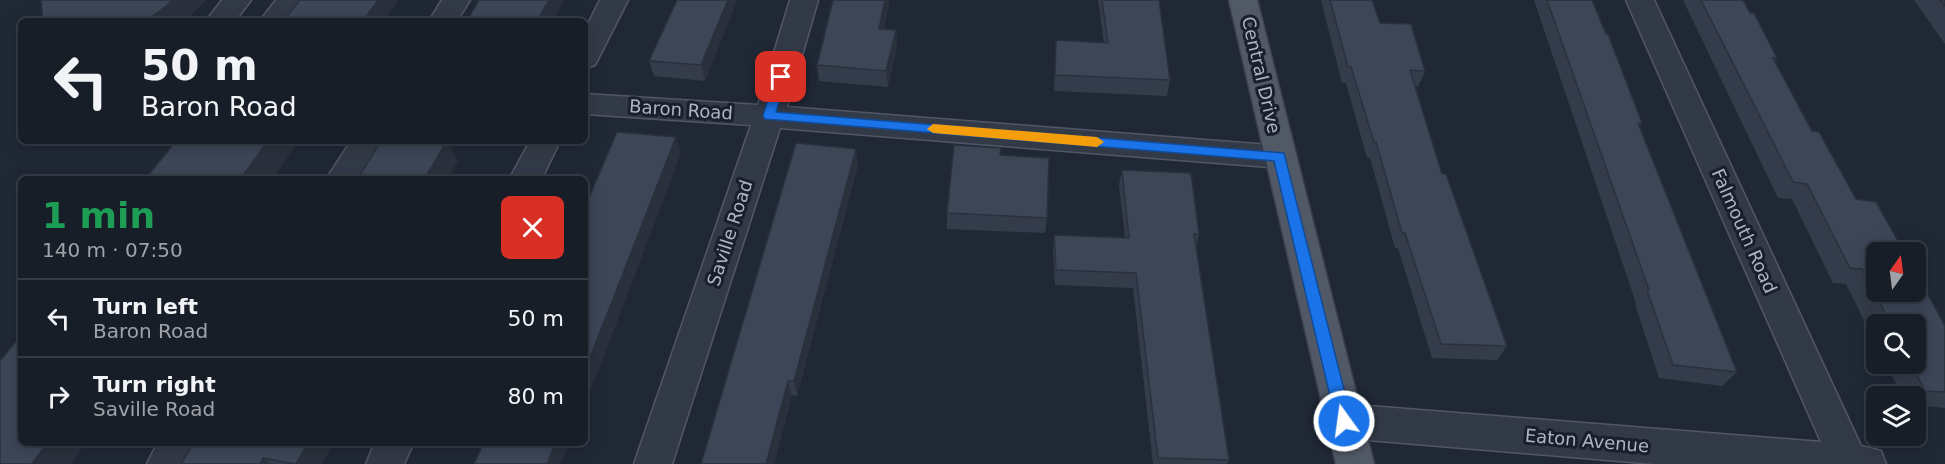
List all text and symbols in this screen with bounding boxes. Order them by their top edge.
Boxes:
street label: Central Drive [1238,14,1285,135]
text: 50 m [141,41,258,90]
icon: left [42,42,120,120]
pin [755,51,806,102]
icon: arrive [764,60,797,93]
text: Baron Road [141,91,297,122]
street label: Baron Road [629,95,733,124]
street label: Falmouth Road [1708,165,1781,296]
street label: Saville Road [703,177,757,288]
text: 1 min [42,195,155,236]
button: close [501,196,564,259]
text: 140 m · 07:50 [42,238,183,262]
north arrow [1866,242,1926,302]
map controls [1866,242,1926,446]
text: Turn left [93,294,198,319]
icon: left [42,302,75,335]
text: 50 m [508,306,564,331]
button: search [1866,314,1926,374]
text: Baron Road [93,319,208,343]
text: Turn right [93,372,216,397]
icon: right [42,380,75,413]
text: 80 m [508,384,564,409]
button: layers [1866,386,1926,446]
position arrow [1312,389,1376,453]
text: Saville Road [93,397,215,421]
street label: Eaton Avenue [1524,425,1650,456]

